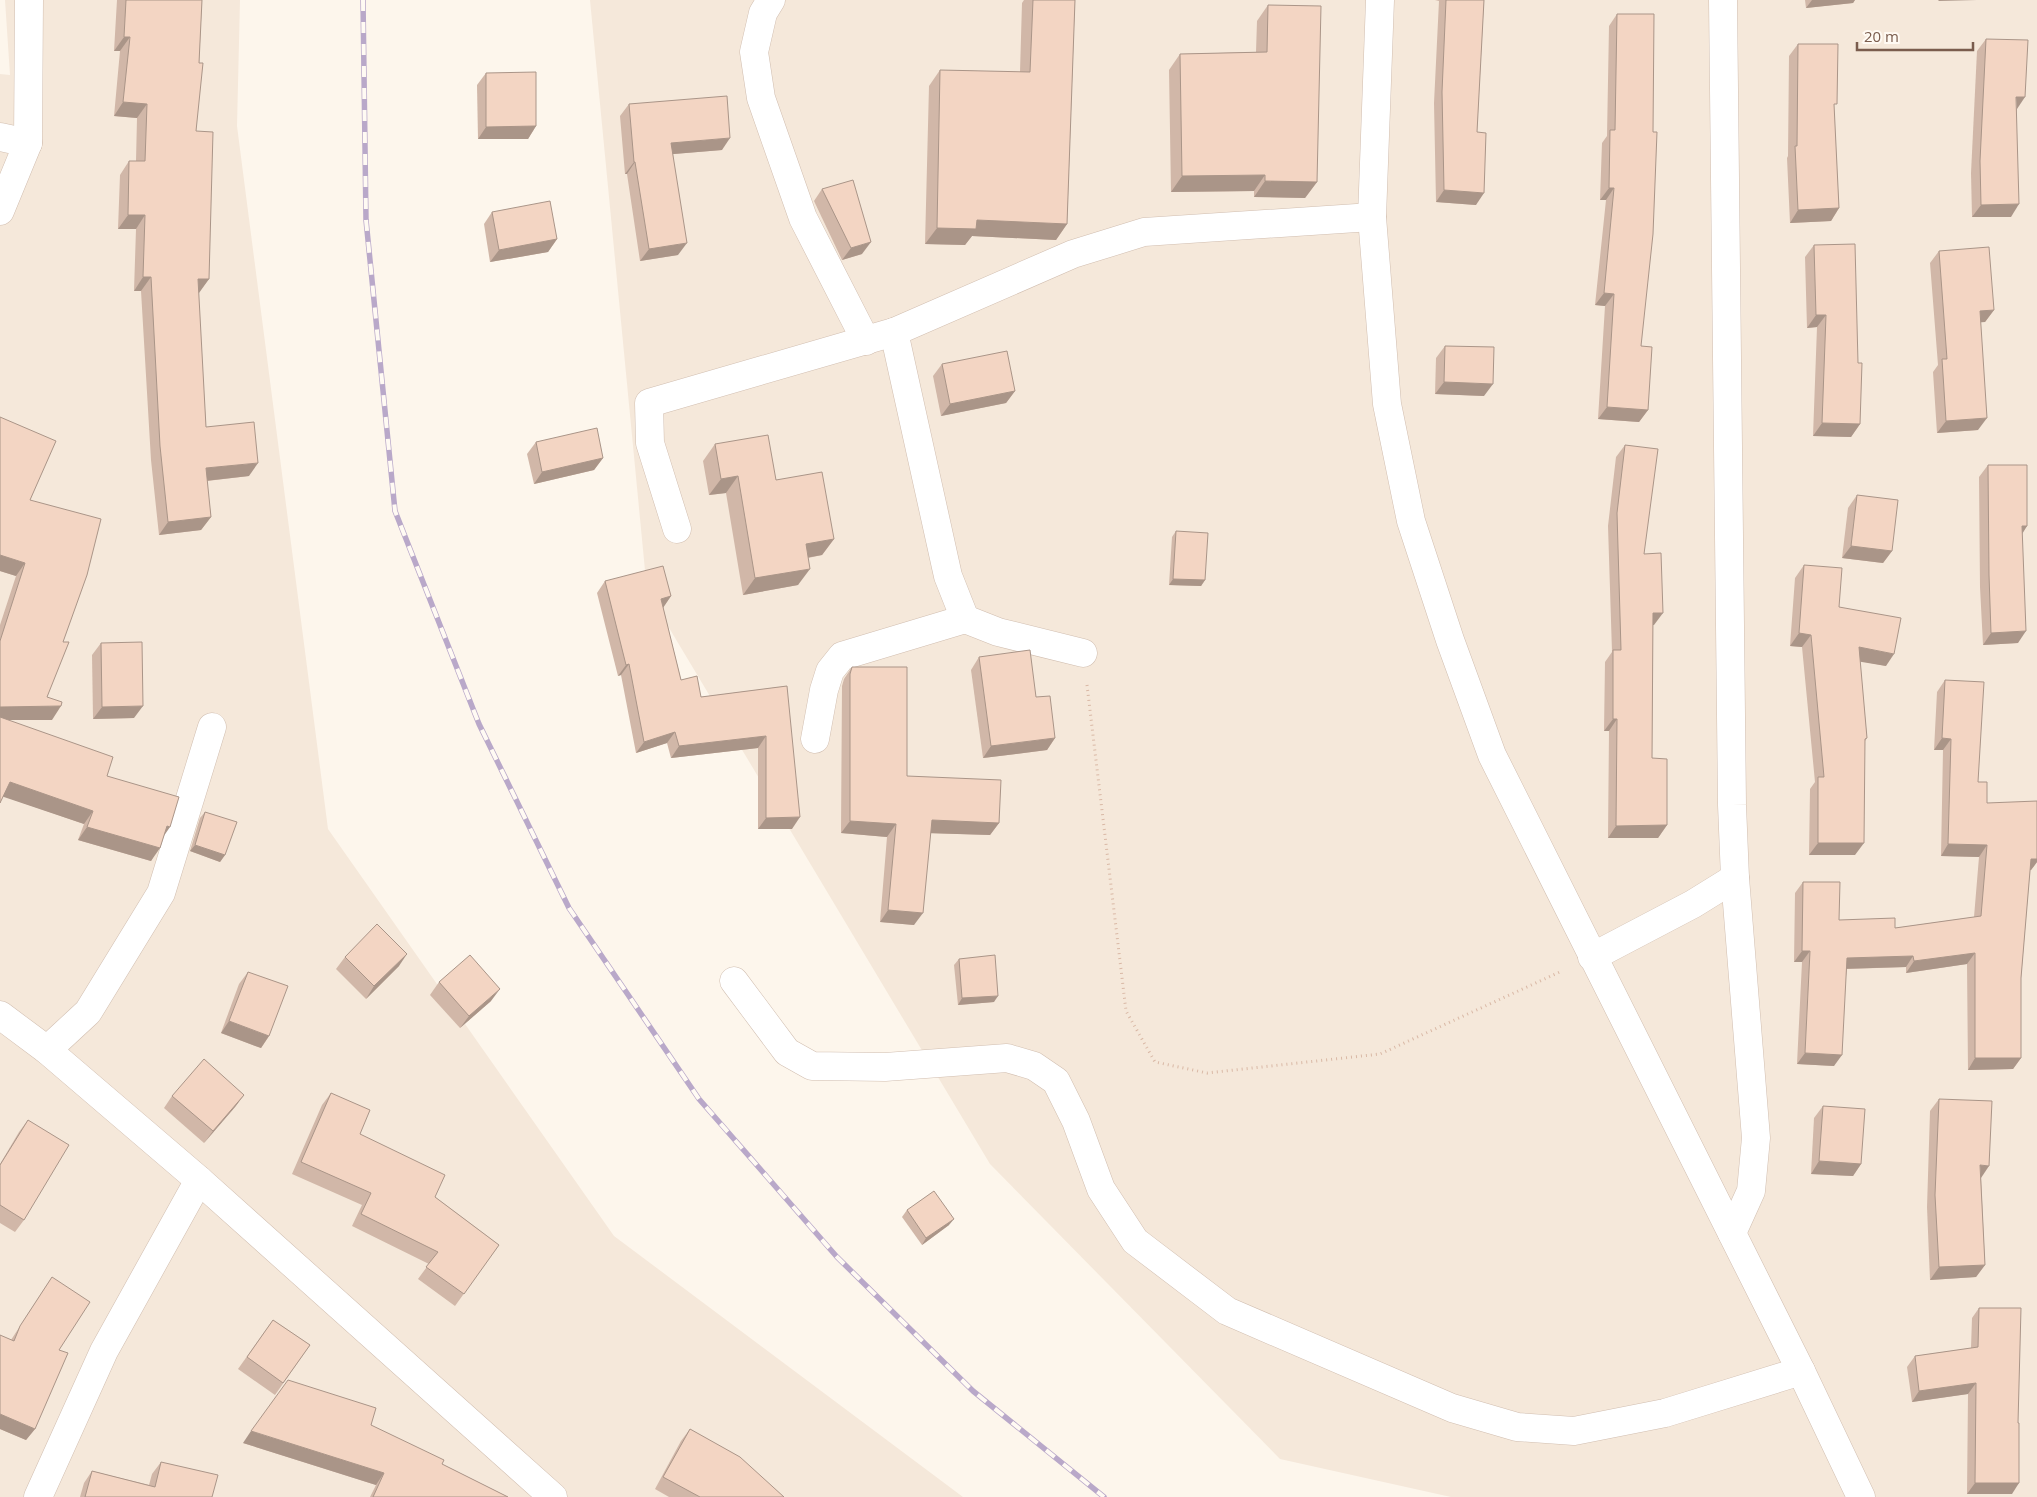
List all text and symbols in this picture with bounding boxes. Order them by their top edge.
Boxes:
scale bar [1857,20,1973,52]
text: 20 m [1864,26,1899,46]

